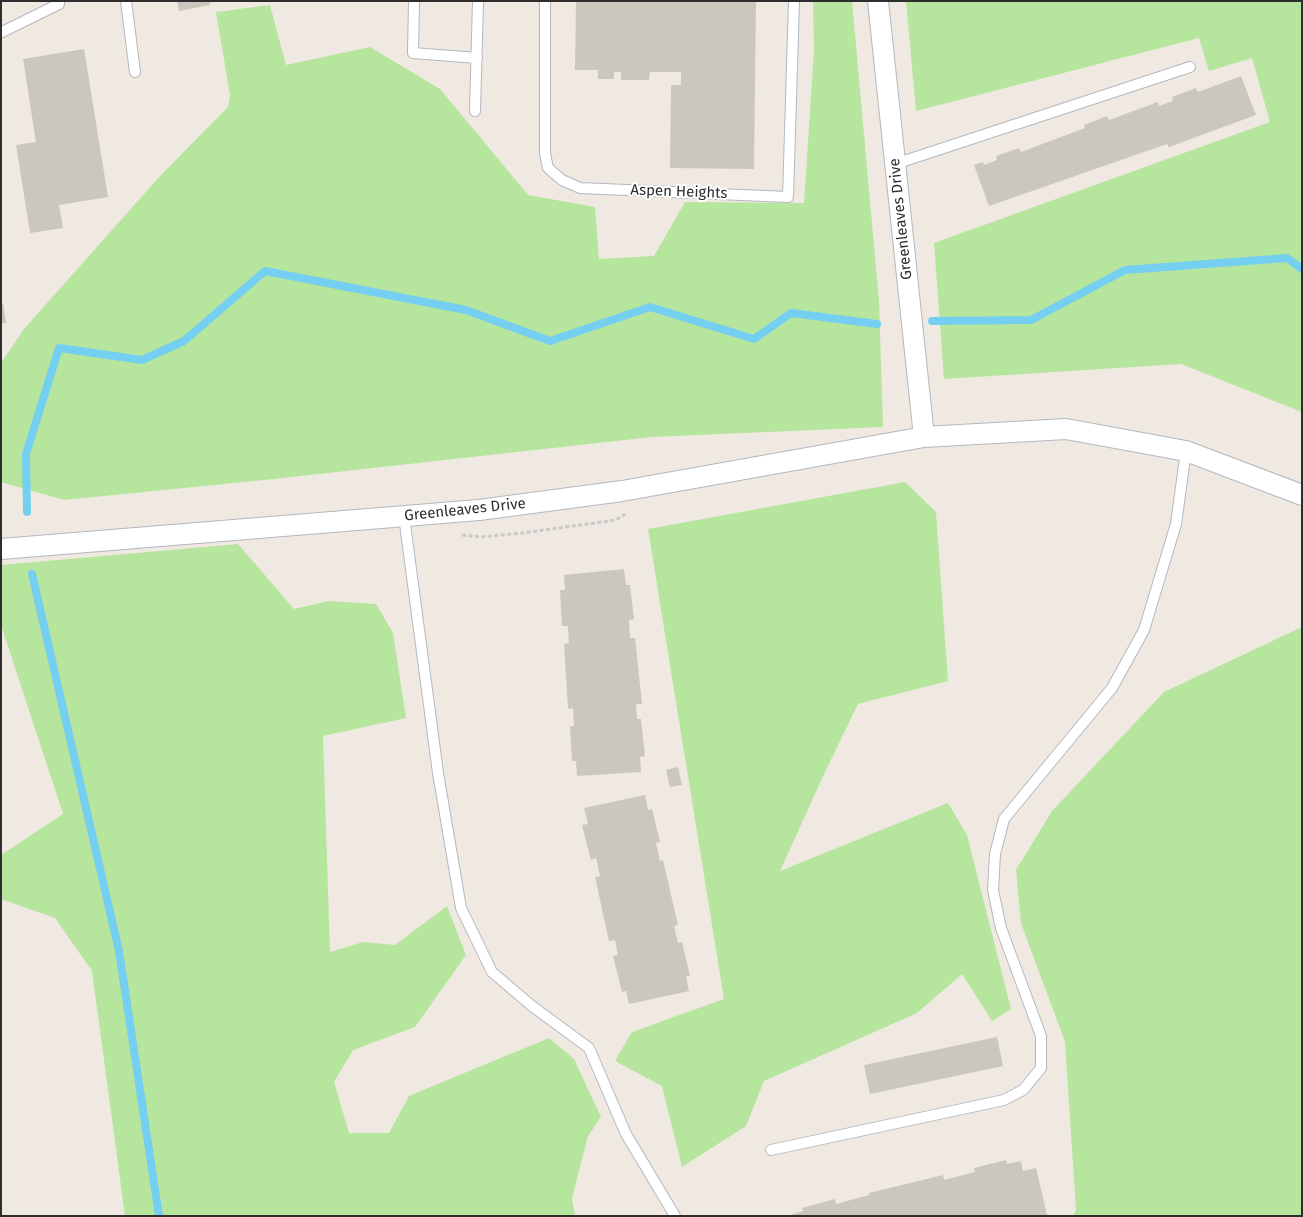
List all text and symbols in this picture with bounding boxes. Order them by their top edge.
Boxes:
street label: Greenleaves Drive [886,157,916,281]
street label: Aspen Heights [630,181,728,203]
street label: Greenleaves Drive [403,495,527,525]

